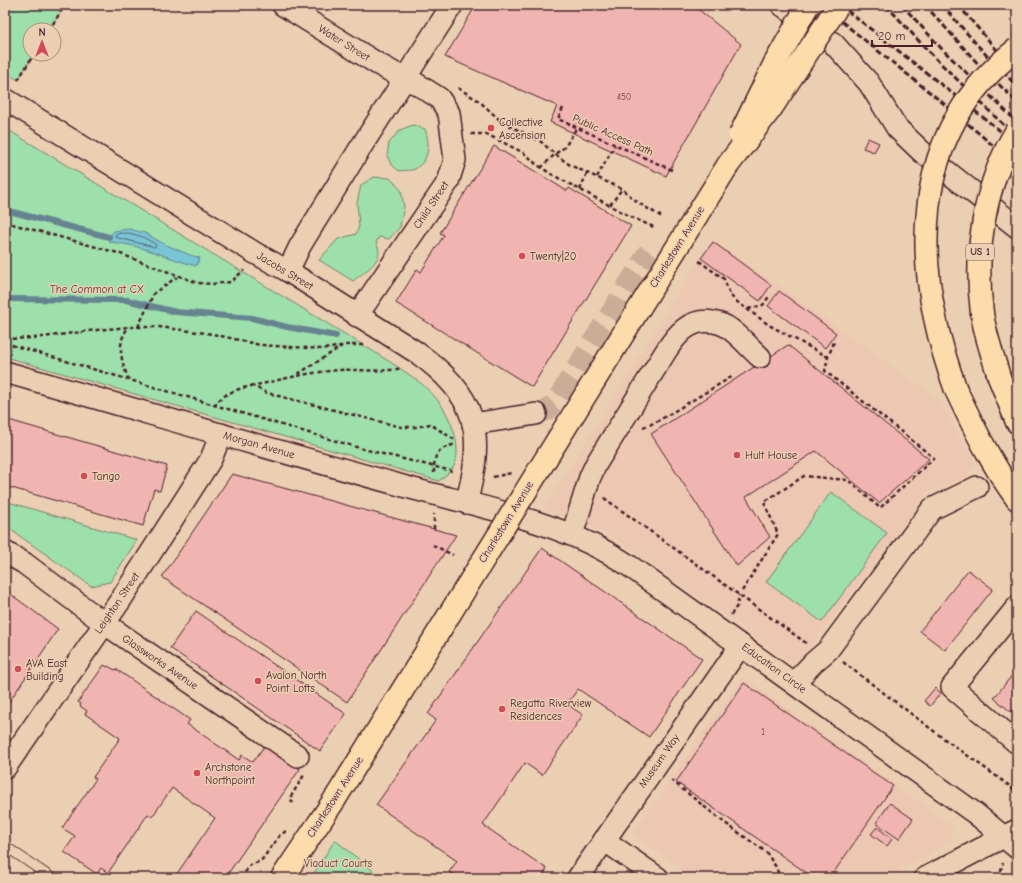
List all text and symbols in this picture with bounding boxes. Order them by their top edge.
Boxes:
north arrow [22,22,62,62]
street label: Water Street [316,22,373,64]
scale bar [872,22,932,48]
text: N [38,26,46,39]
text: 20 m [878,29,906,43]
house number: 450 [617,92,631,102]
street label: Public Access Path [570,111,656,159]
place label: Collective Ascension [499,116,546,142]
marker: Collective Ascension [486,123,496,133]
street label: Child Street [410,178,452,231]
street label: Charlestown Avenue [647,203,708,290]
road number: US 1 [966,244,994,260]
street label: Jacobs Street [254,249,316,293]
place label: Twenty|20 [530,250,576,263]
marker: Twenty|20 [517,251,527,261]
park label: The Common at CX [50,283,144,296]
street label: Morgan Avenue [222,429,297,462]
place label: Hult House [745,449,798,462]
marker: Hult House [732,450,742,460]
place label: Tango [92,470,120,483]
marker: Tango [79,471,89,481]
street label: Charlestown Avenue [476,478,537,565]
street label: Leighton Street [92,569,143,636]
street label: Glassworks Avenue [120,632,201,692]
street label: Education Circle [739,640,809,696]
place label: AVA East Building [26,657,68,683]
marker: AVA East Building [13,664,23,674]
place label: Avalon North Point Lofts [266,669,327,695]
marker: Avalon North Point Lofts [253,676,263,686]
place label: Regatta Riverview Residences [510,697,592,723]
marker: Regatta Riverview Residences [497,704,507,714]
house number: 1 [761,727,765,737]
street label: Museum Way [636,732,682,790]
street label: Charlestown Avenue [304,754,366,840]
place label: Archstone Northpoint [205,761,256,787]
marker: Archstone Northpoint [192,768,202,778]
park label: Viaduct Courts [304,857,372,870]

